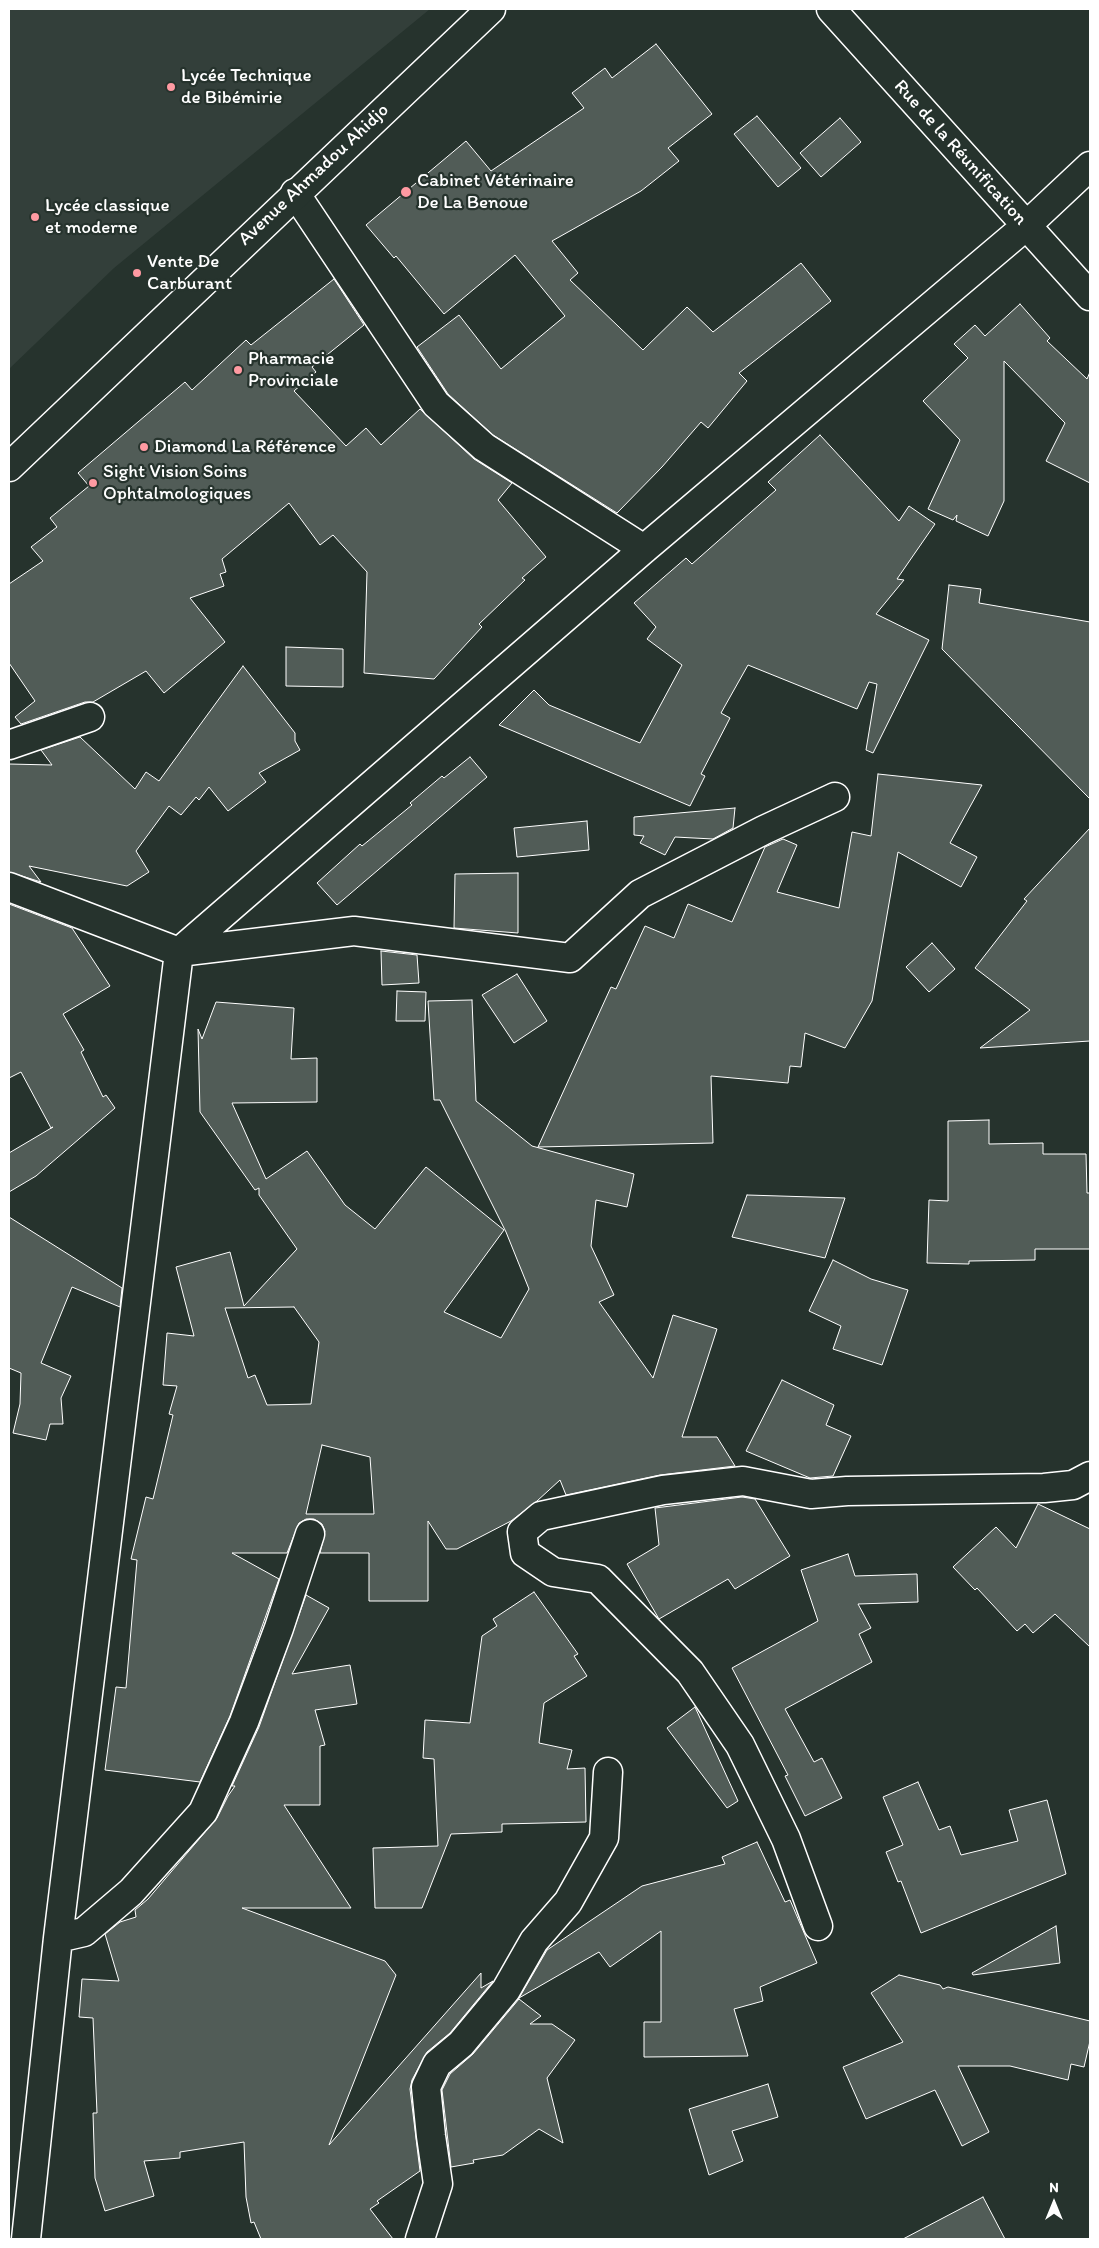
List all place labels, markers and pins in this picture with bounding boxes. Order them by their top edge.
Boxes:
place label: Lycée Technique de Bibémirie [181,65,312,109]
marker: Lycée Technique de Bibémirie [165,81,177,93]
place label: Cabinet Vétérinaire De La Benoue [417,170,574,214]
marker: Cabinet Vétérinaire De La Benoue [399,185,413,199]
place label: Lycée classique et moderne [45,195,170,239]
marker: Lycée classique et moderne [29,211,41,223]
place label: Vente De Carburant [147,251,232,295]
marker: Vente De Carburant [131,267,143,279]
place label: Pharmacie Provinciale [248,348,339,392]
marker: Pharmacie Provinciale [232,364,244,376]
place label: Diamond La Référence [154,436,336,458]
marker: Diamond La Référence [138,441,150,453]
place label: Sight Vision Soins Ophtalmologiques [103,461,251,505]
marker: Sight Vision Soins Ophtalmologiques [87,477,99,489]

